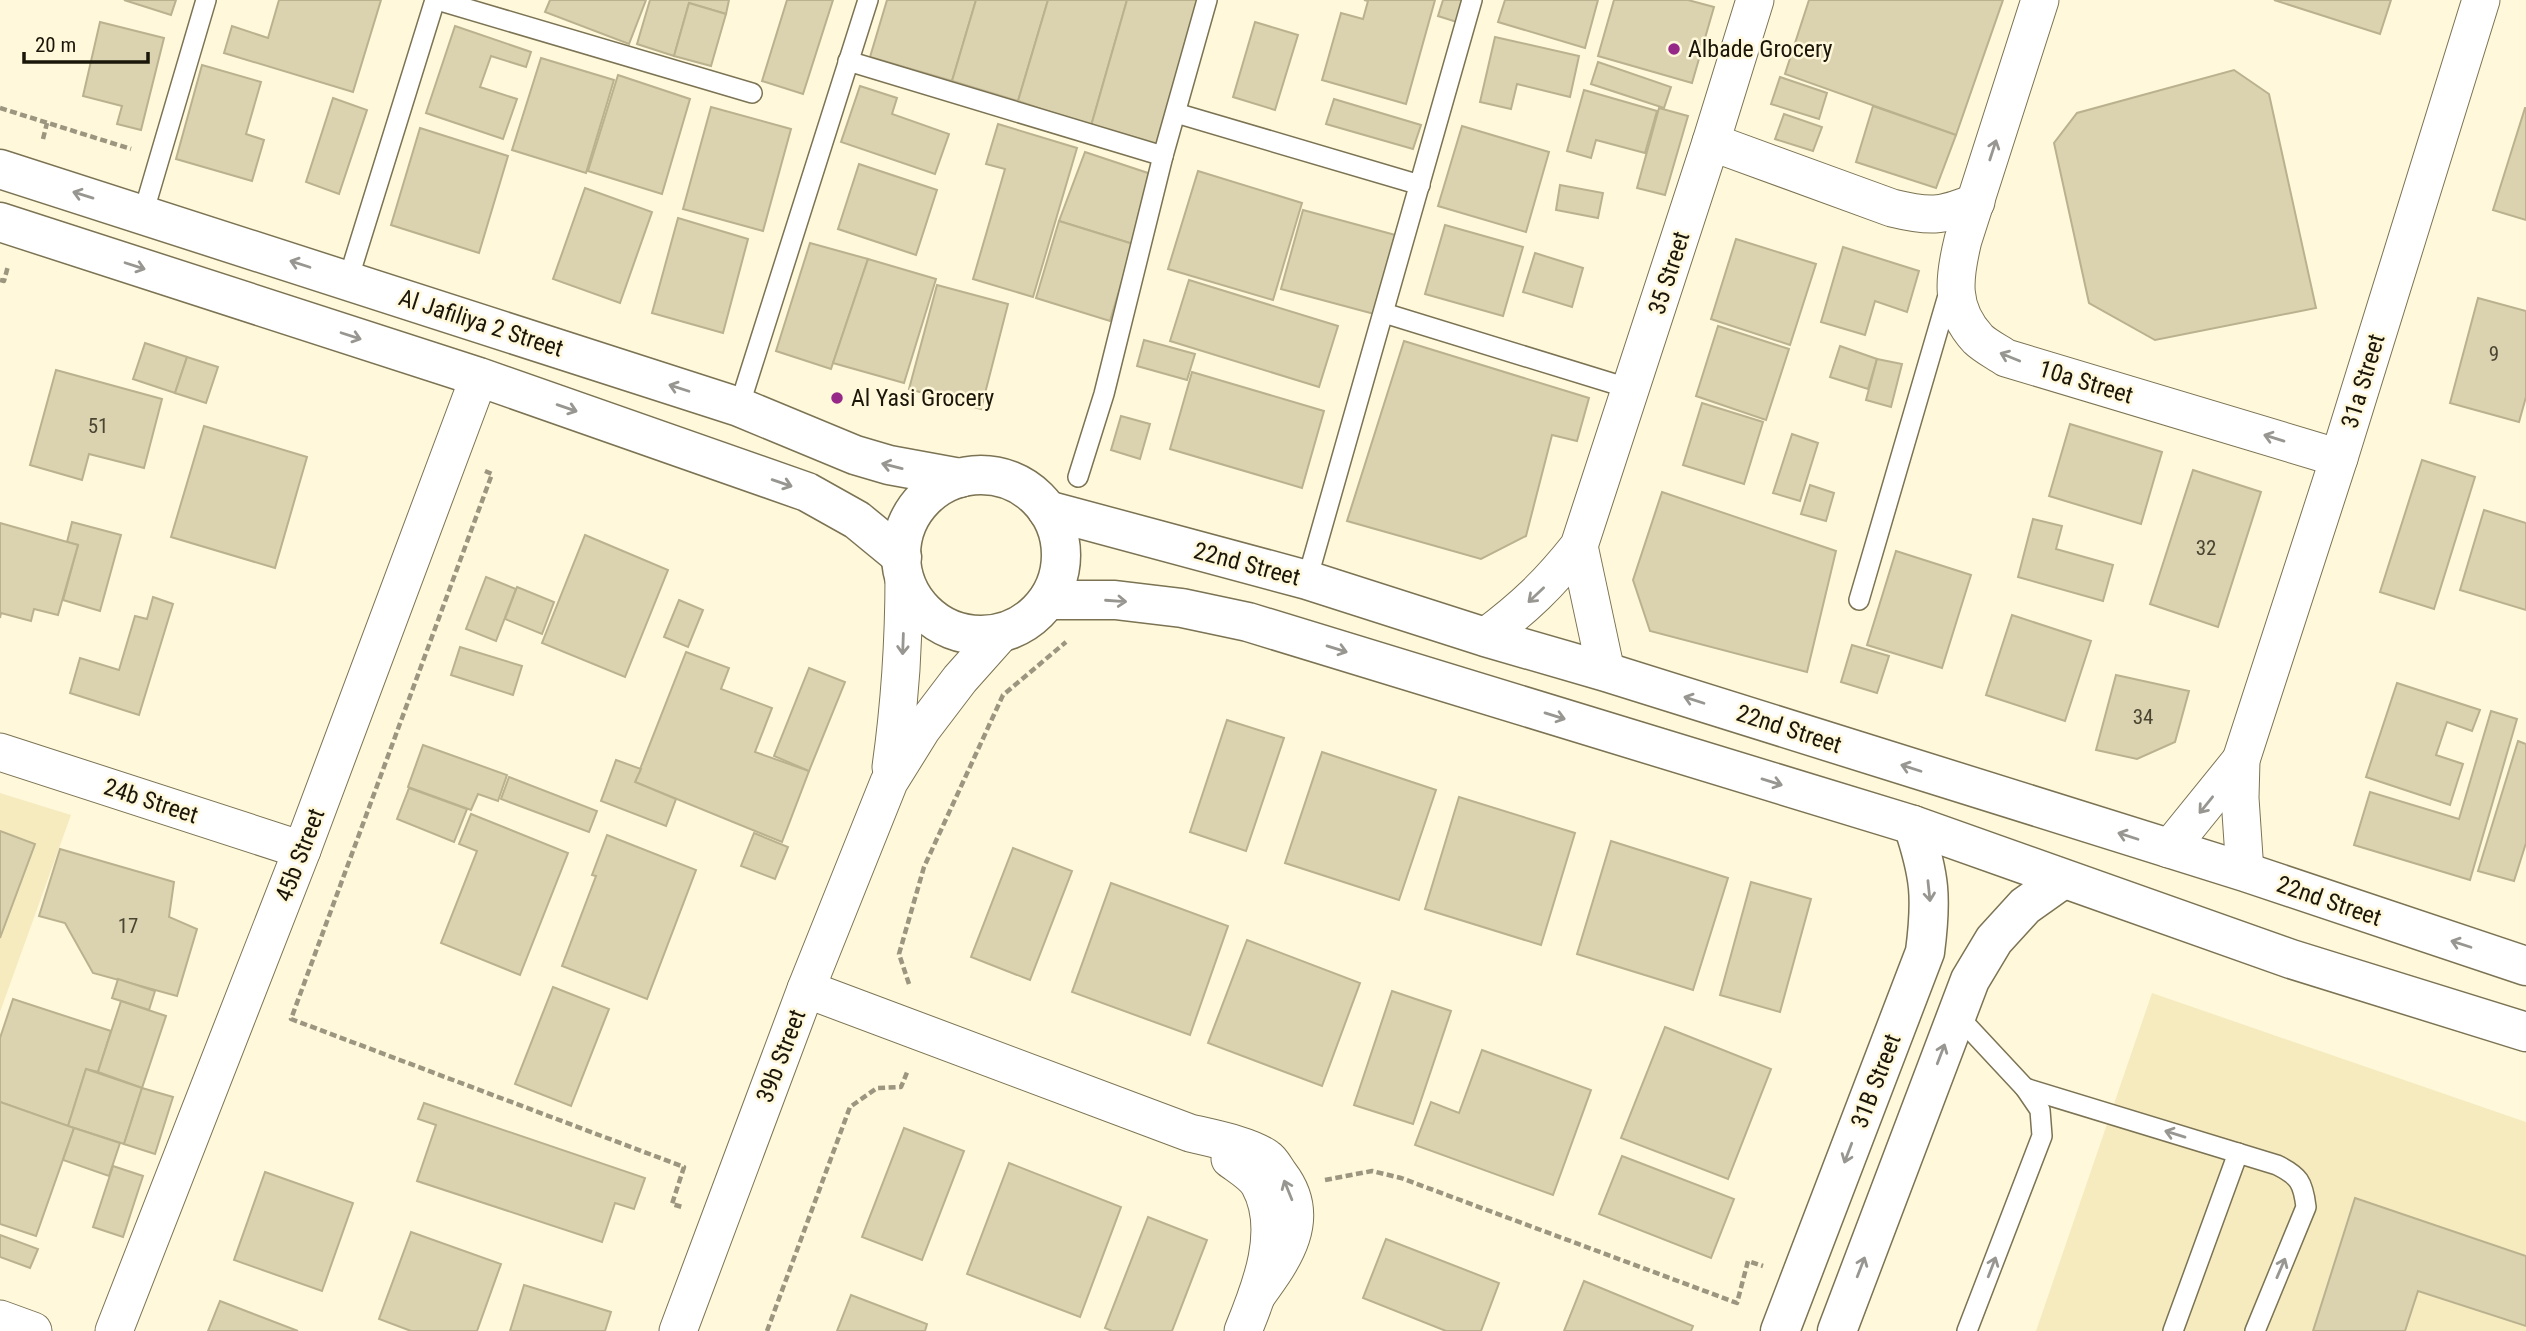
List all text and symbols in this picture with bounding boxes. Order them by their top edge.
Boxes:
scale bar [24,21,149,65]
text: 20 m [35,33,76,57]
place label: Albade Grocery [1688,35,1833,63]
marker: Albade Grocery [1666,41,1682,57]
one-way arrow [1987,139,2000,161]
one-way arrow [72,188,94,201]
street label: 35 Street [1642,228,1696,318]
one-way arrow [289,257,311,269]
one-way arrow [124,260,146,273]
street label: Al Jafiliya 2 Street [395,283,567,363]
one-way arrow [340,331,362,343]
street label: 31a Street [2335,331,2391,431]
house number: 9 [2489,342,2499,366]
one-way arrow [2000,350,2021,363]
street label: 10a Street [2036,354,2136,410]
one-way arrow [668,380,690,393]
place label: Al Yasi Grocery [851,384,994,412]
marker: Al Yasi Grocery [829,390,845,406]
one-way arrow [556,403,578,415]
house number: 51 [88,414,108,438]
one-way arrow [2263,431,2285,444]
one-way arrow [882,459,904,472]
one-way arrow [770,478,792,490]
street label: 22nd Street [1191,536,1303,592]
house number: 32 [2196,536,2216,560]
one-way arrow [1528,587,1545,604]
one-way arrow [1104,594,1127,607]
one-way arrow [897,632,910,655]
one-way arrow [1326,644,1348,656]
one-way arrow [1684,692,1706,705]
street label: 22nd Street [1733,699,1845,759]
house number: 34 [2133,705,2153,729]
one-way arrow [1544,710,1566,723]
one-way arrow [1901,761,1923,773]
street label: 24b Street [100,773,202,829]
one-way arrow [1761,777,1783,790]
one-way arrow [2198,796,2214,814]
street label: 45b Street [269,805,331,905]
one-way arrow [2118,829,2140,842]
street label: 22nd Street [2273,870,2385,932]
one-way arrow [1923,880,1936,902]
house number: 17 [118,914,138,938]
one-way arrow [2450,937,2472,950]
street label: 39b Street [750,1006,812,1106]
street label: 31B Street [1845,1030,1907,1132]
one-way arrow [1936,1044,1949,1066]
one-way arrow [2165,1127,2187,1140]
one-way arrow [1841,1142,1854,1164]
one-way arrow [1280,1180,1293,1201]
one-way arrow [1856,1257,1868,1279]
one-way arrow [1986,1257,1999,1279]
one-way arrow [2275,1257,2288,1279]

